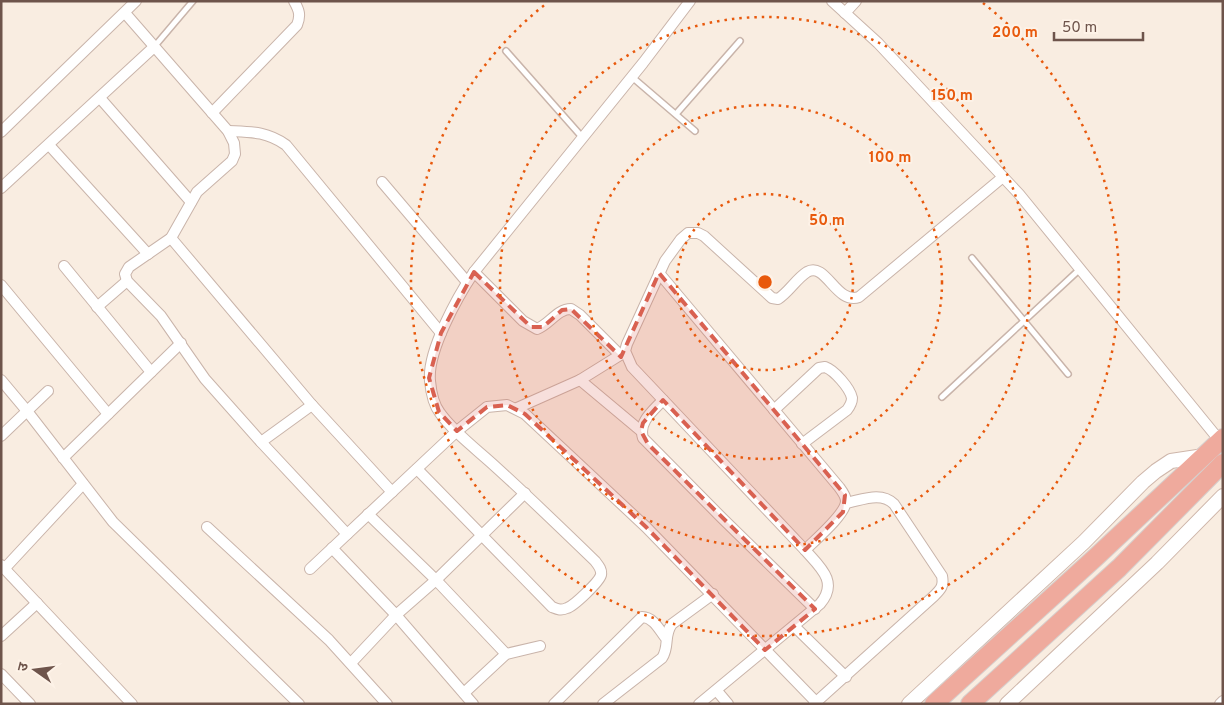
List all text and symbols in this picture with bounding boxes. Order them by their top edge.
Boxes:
scale bar [1054,10,1143,42]
text: 50 m [1062,19,1097,38]
text: 200 m [992,24,1038,43]
text: 150 m [931,87,973,106]
text: 100 m [869,149,911,168]
text: 50 m [809,212,845,231]
centre of rings [756,273,774,291]
north arrow [10,645,60,695]
text: उ [15,660,33,673]

